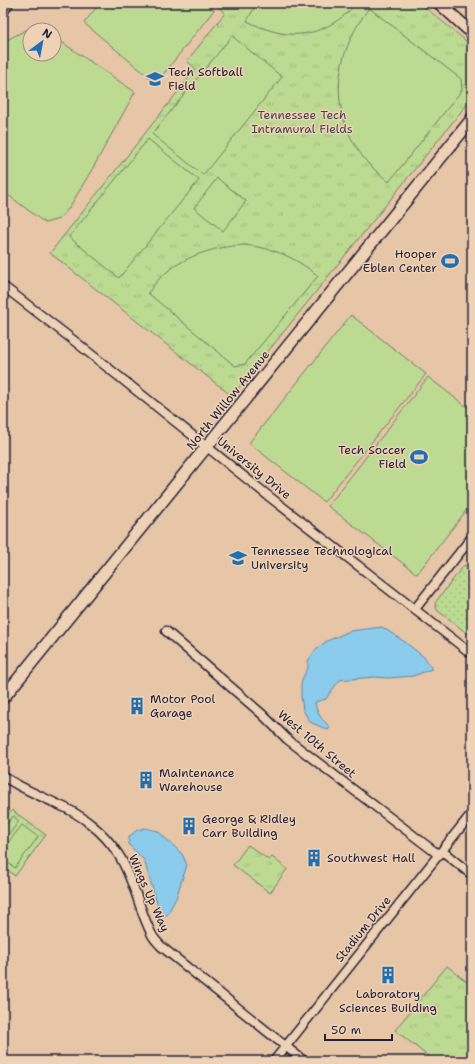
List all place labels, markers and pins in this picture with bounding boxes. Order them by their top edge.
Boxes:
place label: Tech Softball Field [168,64,243,94]
school or university icon: Tech Softball Field [145,69,165,89]
place label: Hooper Eblen Center [363,246,437,276]
sports icon: Hooper Eblen Center [440,251,460,271]
place label: Tech Soccer Field [338,442,406,472]
sports icon: Tech Soccer Field [409,447,429,467]
place label: Tennessee Technological University [251,543,393,573]
school or university icon: Tennessee Technological University [228,548,248,568]
place label: Motor Pool Garage [150,691,215,721]
building icon: Motor Pool Garage [127,696,147,716]
place label: Maintenance Warehouse [159,765,235,795]
building icon: Maintenance Warehouse [136,770,156,790]
place label: George & Ridley Carr Building [202,811,296,841]
building icon: George & Ridley Carr Building [179,816,199,836]
building icon: Southwest Hall [304,848,324,868]
place label: Southwest Hall [327,850,416,866]
building icon: Laboratory Sciences Building [378,965,398,985]
place label: Laboratory Sciences Building [339,986,437,1016]

